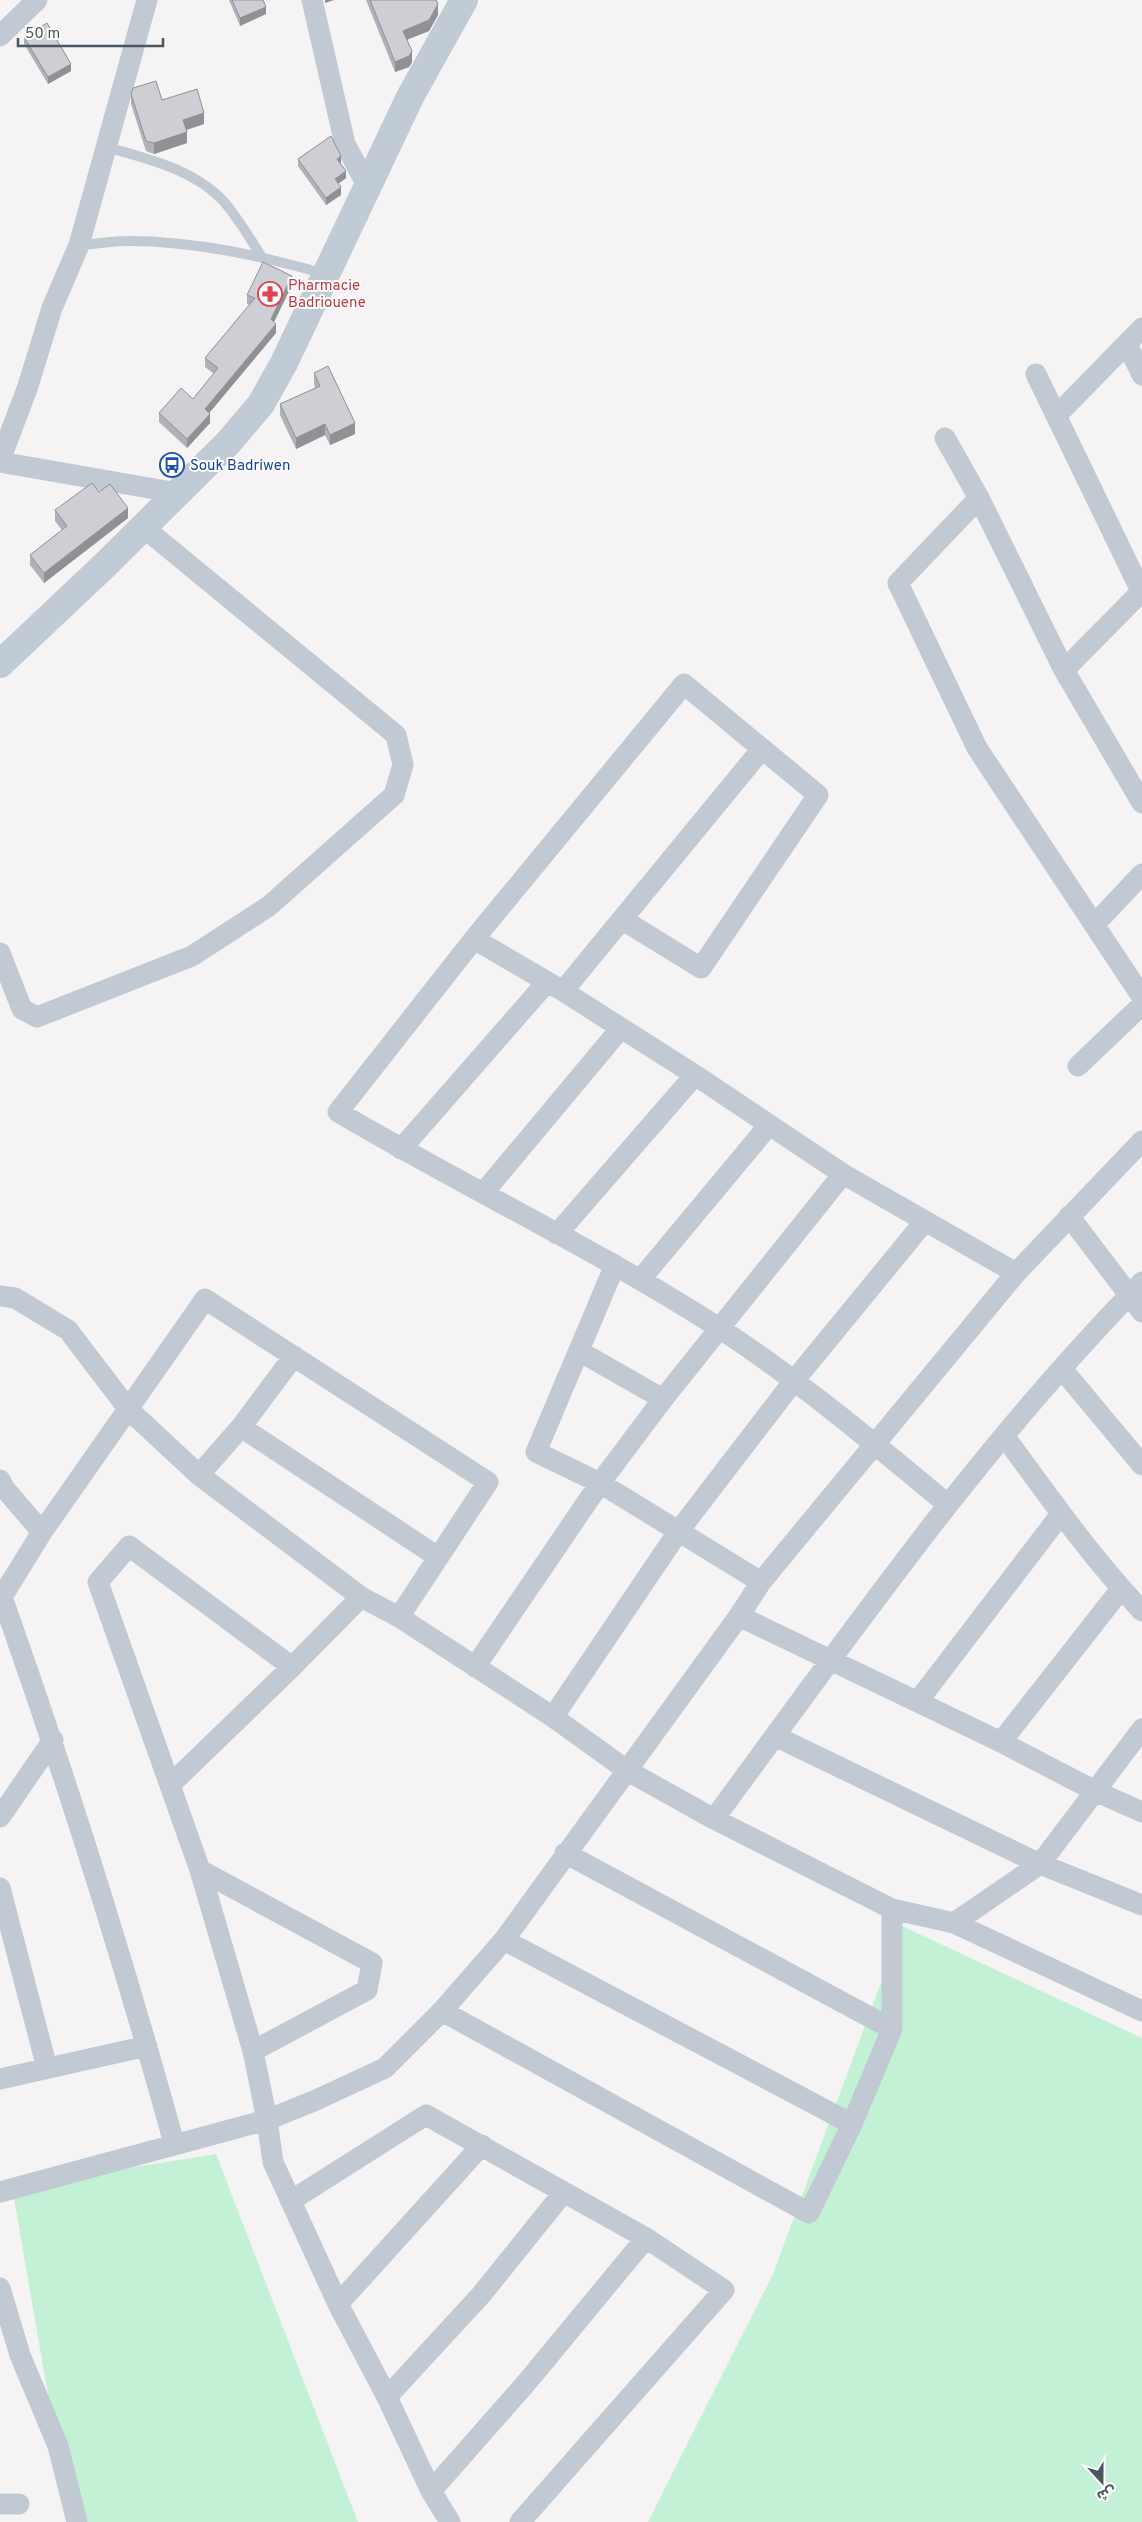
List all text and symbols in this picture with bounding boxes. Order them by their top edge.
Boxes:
scale bar [18,15,162,47]
text: 50 m [25,25,60,44]
place label: Pharmacie Badriouene [288,277,366,313]
pharmacy icon: Pharmacie Badriouene [257,281,283,307]
bus stop icon: Souk Badriwen [159,452,185,478]
place label: Souk Badriwen [190,457,290,476]
north arrow [1077,2457,1127,2507]
text: ش [1094,2481,1118,2504]

